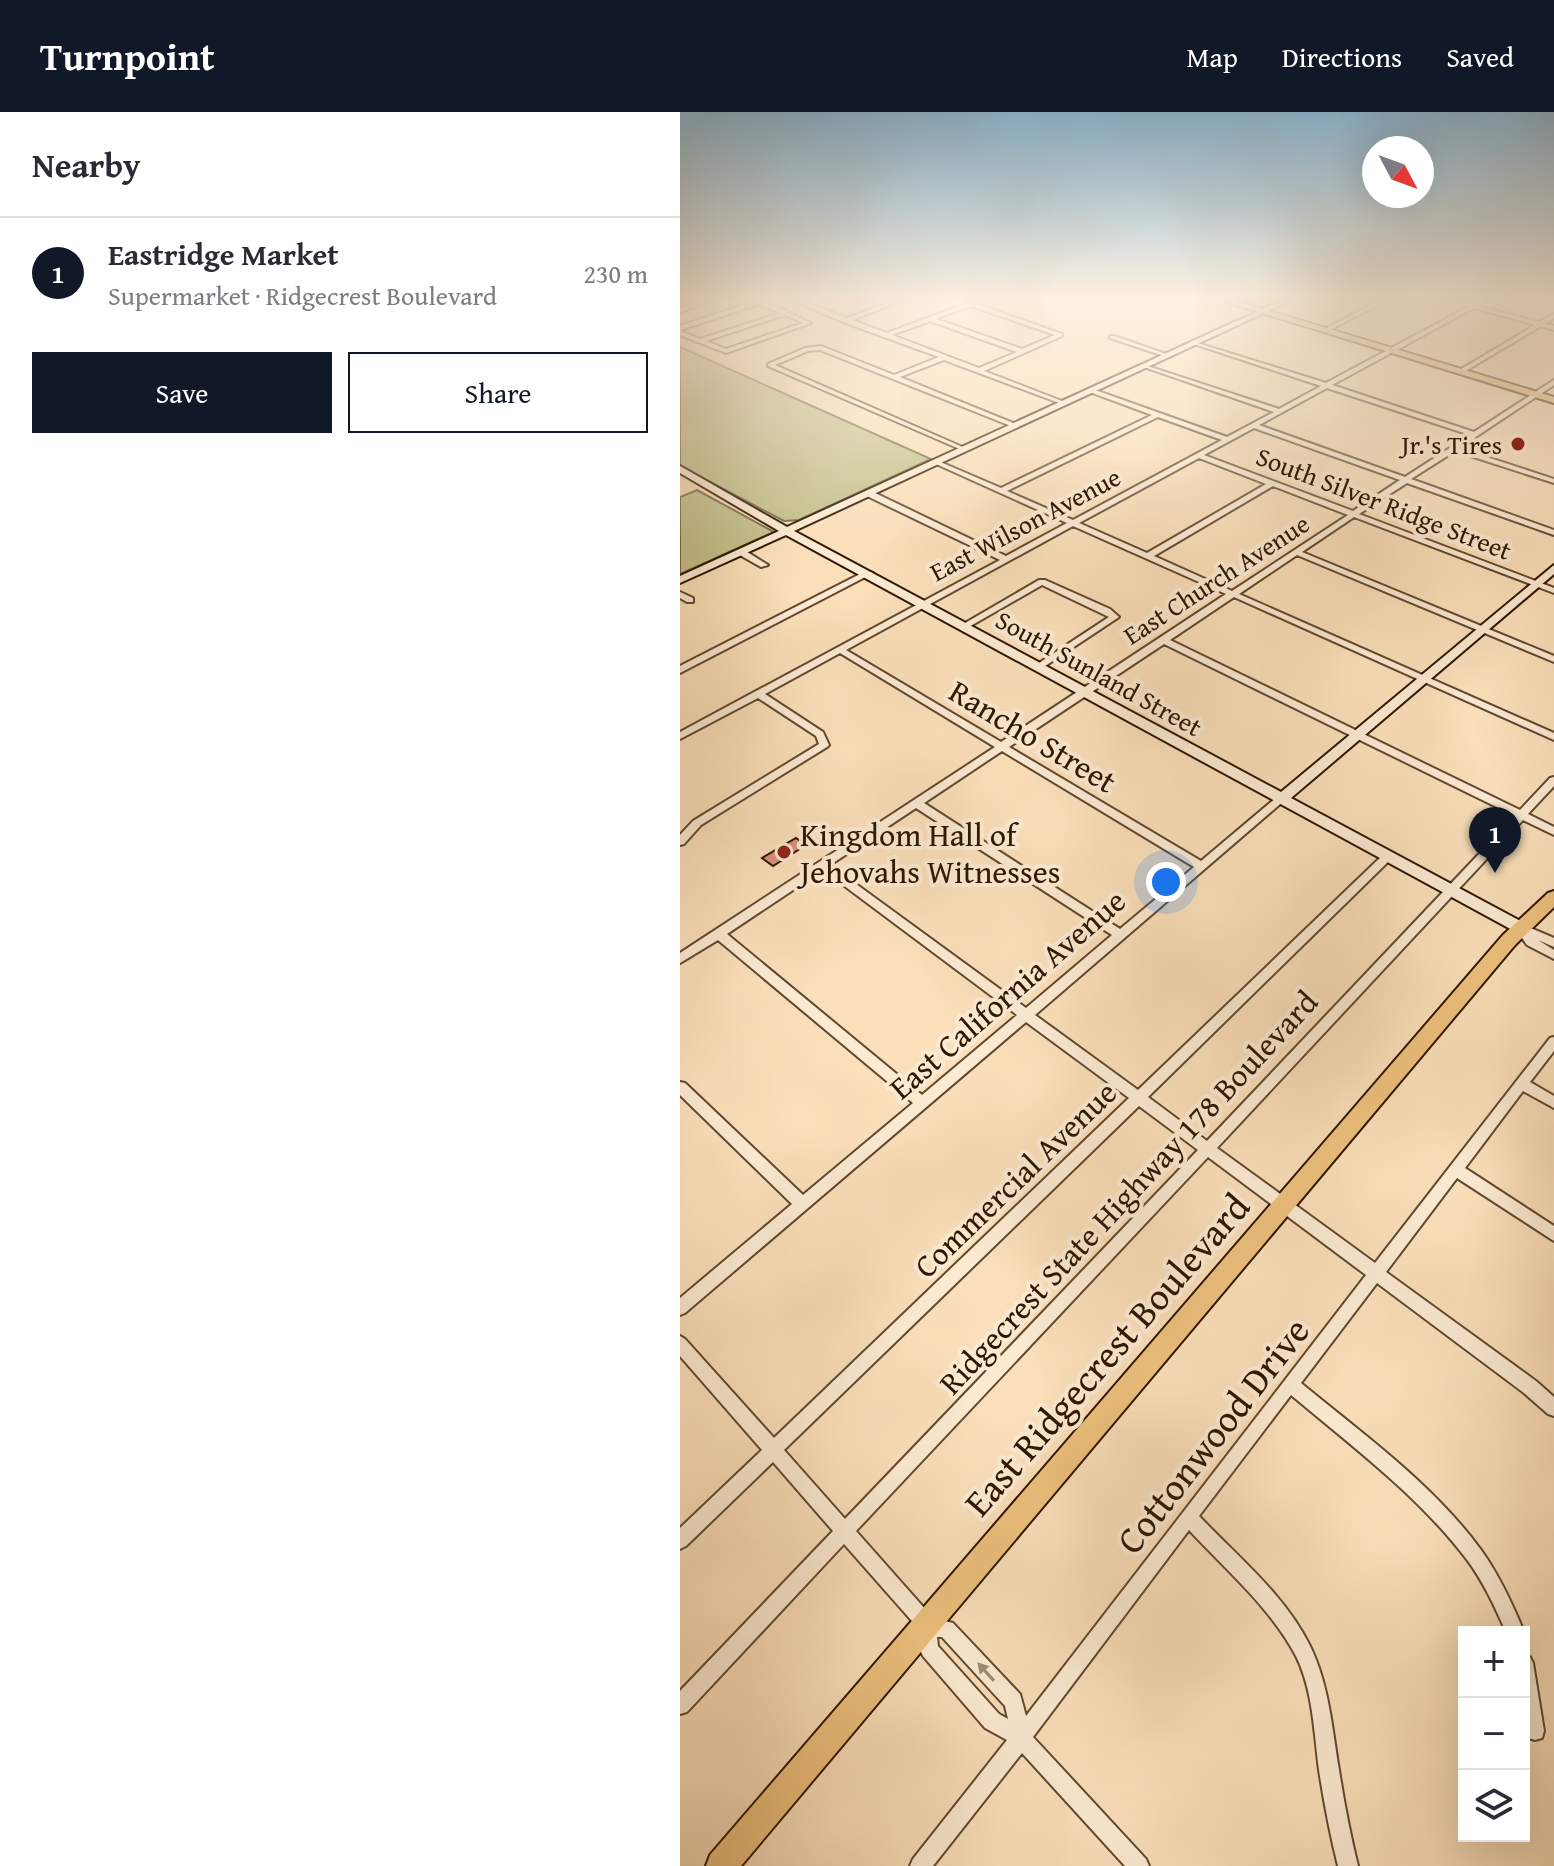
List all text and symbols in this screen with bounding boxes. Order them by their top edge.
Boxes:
text: Turnpoint [40,28,215,84]
text: Map [1186,36,1238,77]
text: Directions [1282,36,1402,77]
text: Saved [1446,36,1514,77]
north arrow [1362,136,1434,208]
text: Nearby [32,140,141,189]
text: Eastridge Market [108,232,339,276]
text: 1 [51,254,65,293]
text: 230 m [583,254,648,293]
text: Supermarket · Ridgecrest Boulevard [108,276,497,315]
button: Save [32,352,332,433]
button: Share [348,352,648,433]
place label: Jr.'s Tires [1398,425,1502,464]
marker: Jr.'s Tires [1509,435,1527,453]
street label: South Silver Ridge Street [1251,436,1517,570]
street label: East Wilson Avenue [923,457,1127,591]
street label: East Church Avenue [1115,504,1317,654]
street label: South Sunland Street [989,600,1209,746]
street label: Rancho Street [941,668,1125,804]
pin: 1 [1469,807,1521,873]
place label: Kingdom Hall of Jehovahs Witnesses [796,811,1060,895]
marker: Kingdom Hall of Jehovahs Witnesses [775,843,793,861]
your location [1146,862,1186,902]
street label: East California Avenue [878,878,1136,1110]
street label: Ridgecrest State Highway 178 Boulevard [927,979,1329,1405]
street label: Commercial Avenue [903,1070,1127,1288]
street label: East Ridgecrest Boulevard [950,1180,1263,1528]
street label: Cottonwood Drive [1102,1305,1322,1565]
map controls [1458,1626,1530,1842]
button: + [1458,1626,1530,1698]
one-way arrow [978,1662,995,1682]
button: − [1458,1698,1530,1770]
button: layers [1458,1770,1530,1842]

